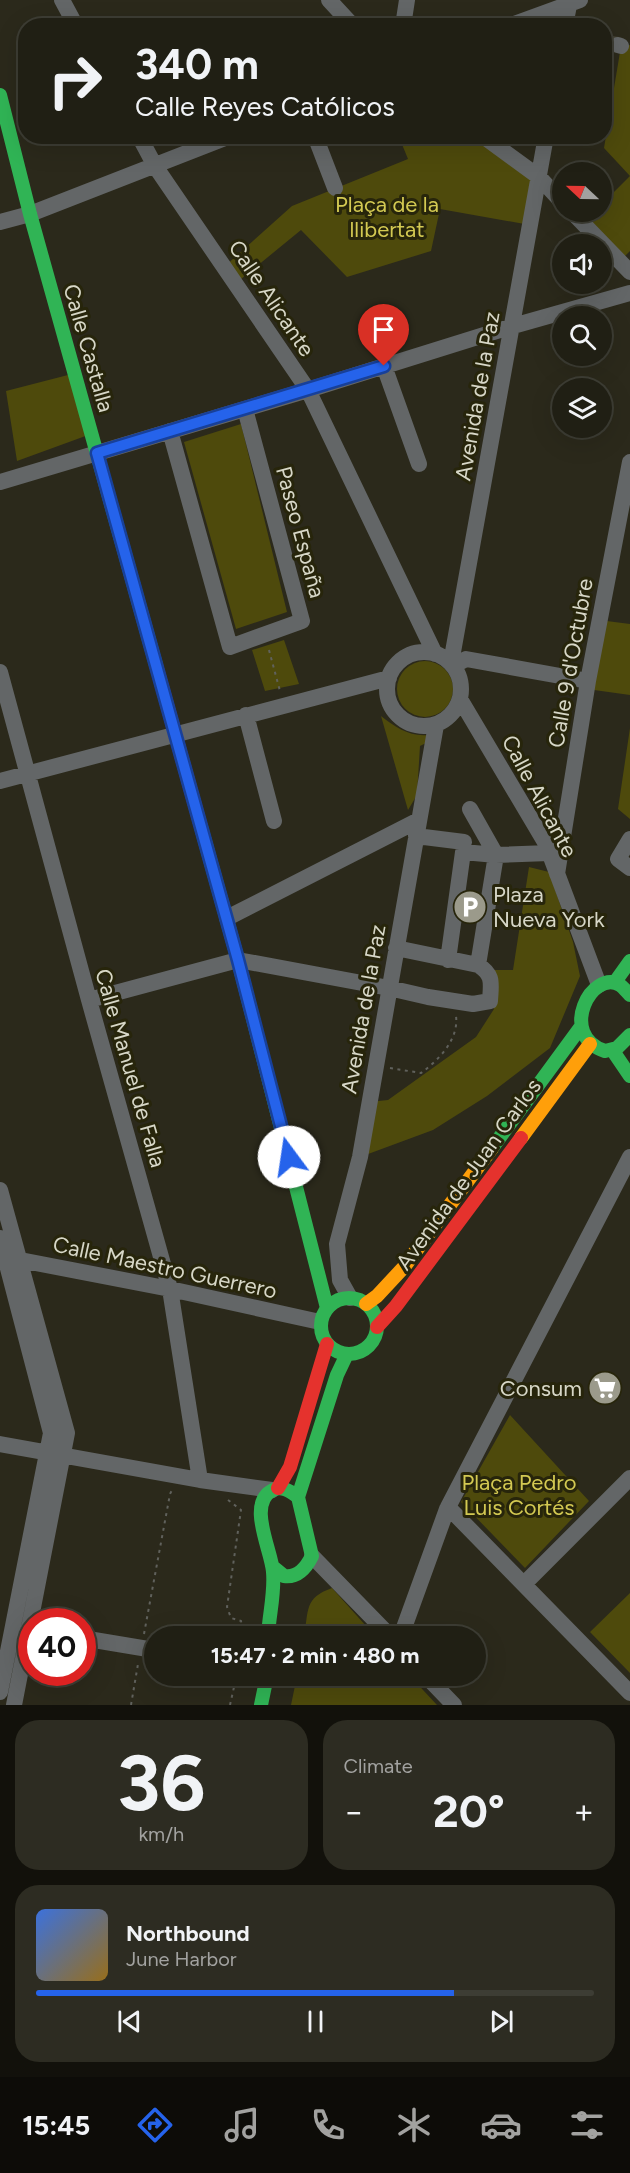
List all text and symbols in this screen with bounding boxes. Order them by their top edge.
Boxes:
text: 340 m [135,39,259,90]
icon: right [36,42,114,120]
text: Calle Reyes Católicos [135,90,395,123]
north arrow [552,162,612,222]
map controls [552,162,612,438]
park label: Plaça de la llibertat [335,191,439,243]
button: sound [552,234,612,294]
street label: Calle Alicante [223,235,320,362]
street label: Calle Castalla [57,281,120,415]
pin [358,304,409,366]
button: search [552,306,612,366]
street label: Avenida de la Paz [449,309,506,483]
icon: arrive [367,313,400,346]
button: layers [552,378,612,438]
street label: Paseo España [270,463,331,601]
street label: Calle 9 d'Octubre [542,576,599,750]
street label: Calle Alicante [496,730,583,862]
place label: Plaza Nueva York [493,881,605,933]
parking icon: Plaza Nueva York [452,889,488,925]
street label: Avenida de la Paz [335,922,392,1096]
street label: Calle Manuel de Falla [89,966,172,1170]
street label: Avenida de Juan Carlos [390,1073,547,1275]
position arrow [257,1125,321,1189]
street label: Calle Maestro Guerrero [50,1231,279,1304]
supermarket icon: Consum [587,1370,623,1406]
place label: Consum [500,1375,582,1402]
park label: Plaça Pedro Luis Cortés [462,1469,576,1521]
speed limit sign: 40 [18,1608,96,1686]
text: 15:47 · 2 min · 480 m [211,1642,419,1669]
text: 36 [117,1736,206,1830]
text: Climate [344,1754,413,1778]
text: 20° [433,1784,505,1838]
text: − [344,1792,364,1831]
text: + [573,1792,594,1831]
text: km/h [138,1822,184,1846]
text: Northbound [126,1920,250,1947]
text: June Harbor [126,1947,237,1971]
icon: previous [113,2005,146,2038]
icon: pause [299,2005,332,2038]
icon: next [485,2005,518,2038]
icon: directions [134,2104,176,2146]
icon: music [221,2104,263,2146]
icon: phone [307,2104,349,2146]
icon: climate [393,2104,435,2146]
icon: car [480,2104,522,2146]
icon: filters [566,2104,608,2146]
text: 15:45 [22,2109,90,2142]

